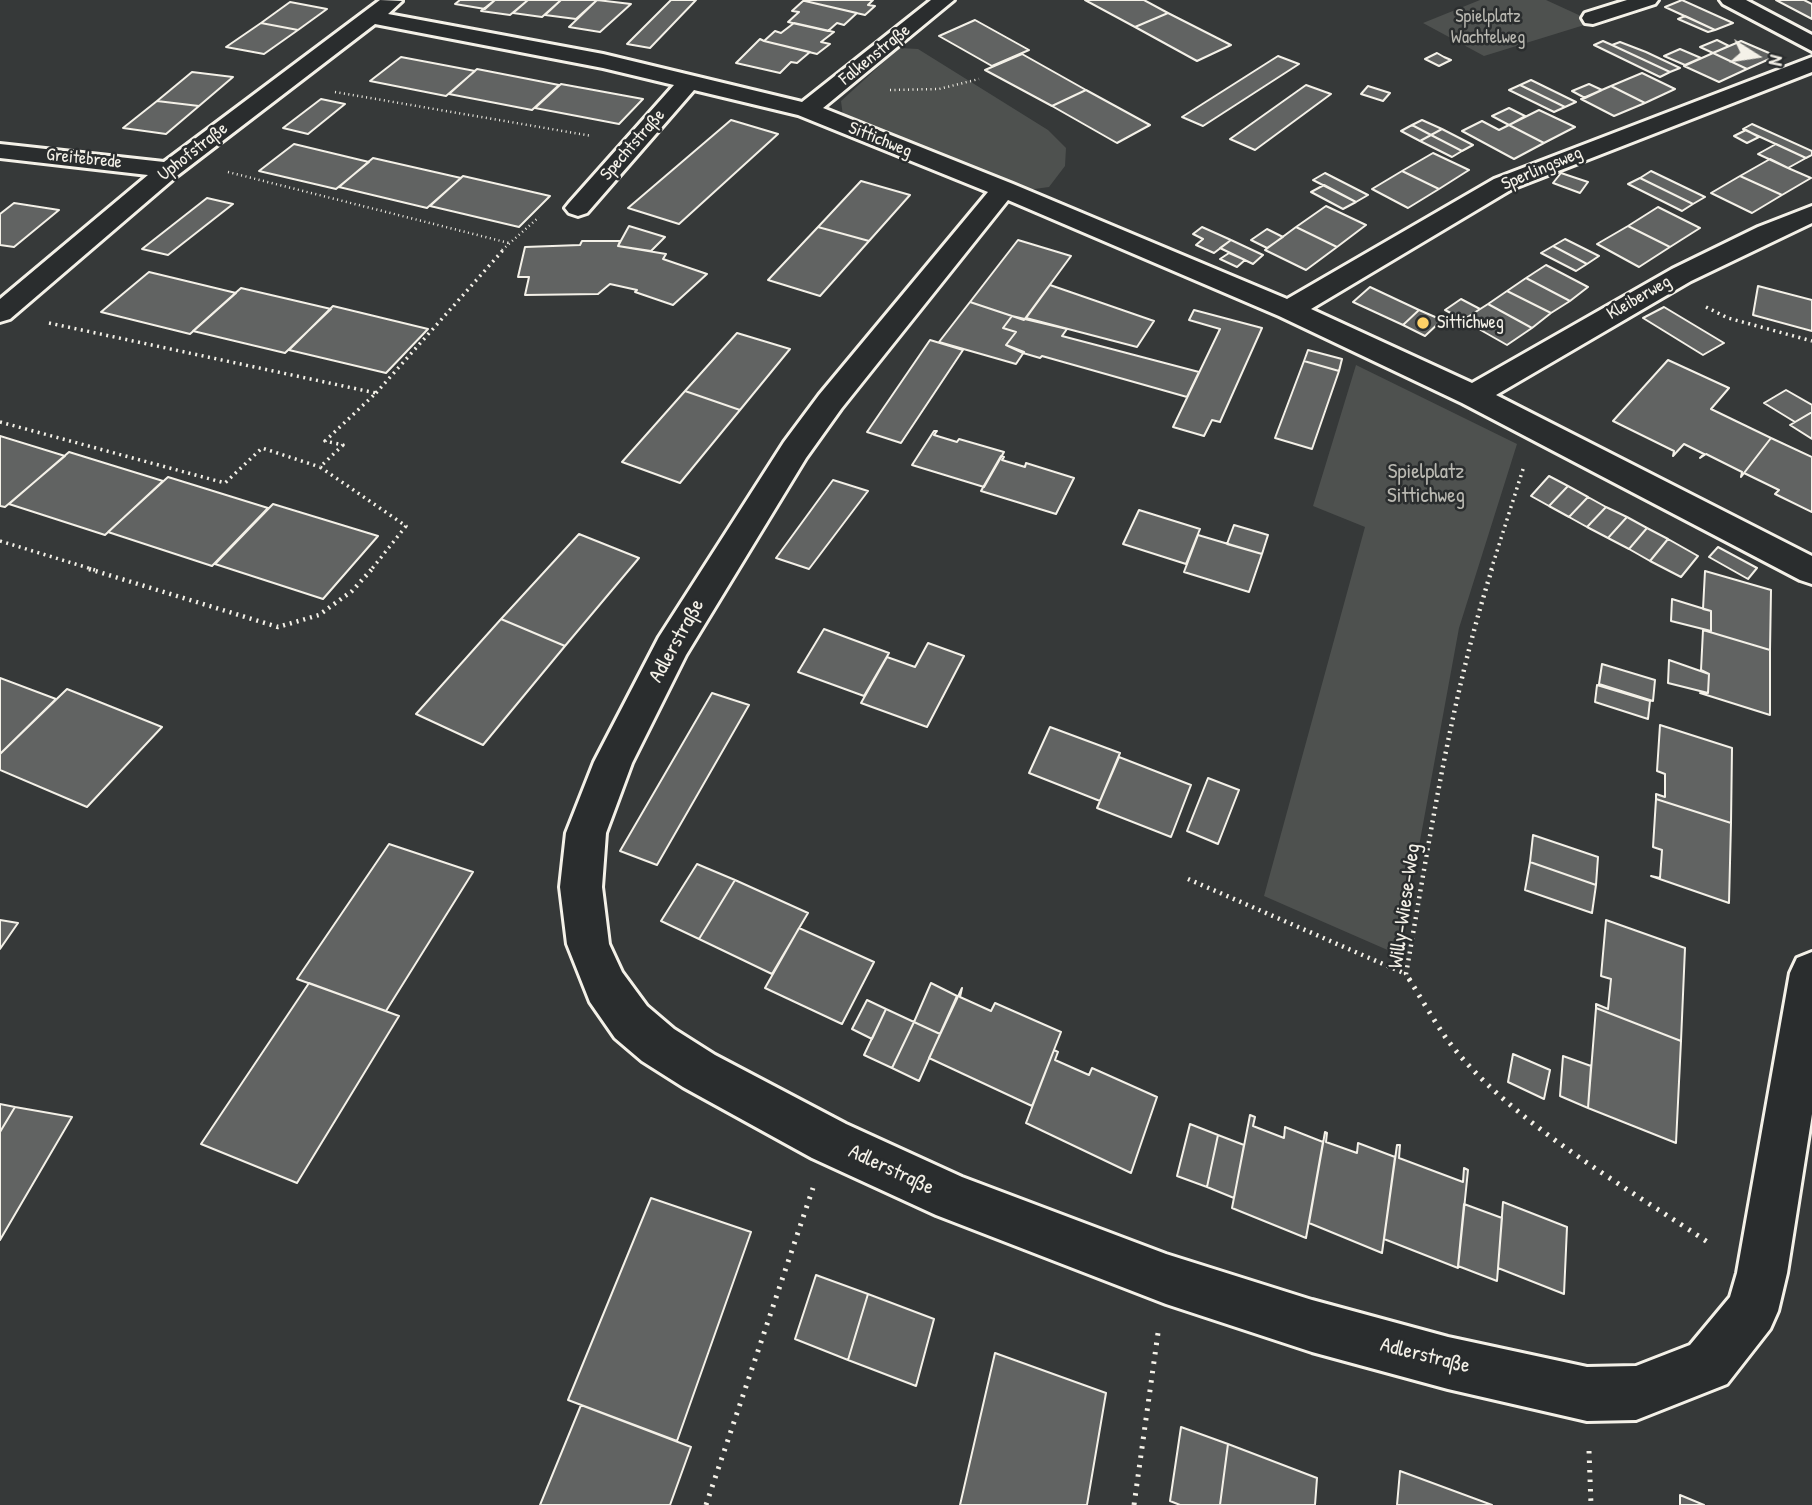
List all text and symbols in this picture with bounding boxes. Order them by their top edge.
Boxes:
park label: Spielplatz Wachtelweg [1451,6,1525,48]
street label: Falkenstraße [835,20,915,90]
north arrow [1721,21,1791,91]
text: N [1763,53,1790,68]
street label: Spechtstraße [596,105,670,185]
street label: Sittichweg [845,117,915,163]
street label: Uphofstraße [154,118,232,186]
street label: Sperlingsweg [1498,142,1586,196]
street label: Greitebrede [45,144,123,174]
street label: Kleiberweg [1603,271,1675,325]
place label: Sittichweg [1437,312,1504,334]
marker: Sittichweg [1415,315,1431,331]
park label: Spielplatz Sittichweg [1387,459,1465,509]
street label: Adlerstraße [644,595,710,687]
street label: Willy-Wiese-Weg [1384,842,1426,970]
street label: Adlerstraße [844,1139,938,1201]
street label: Adlerstraße [1378,1333,1472,1379]

